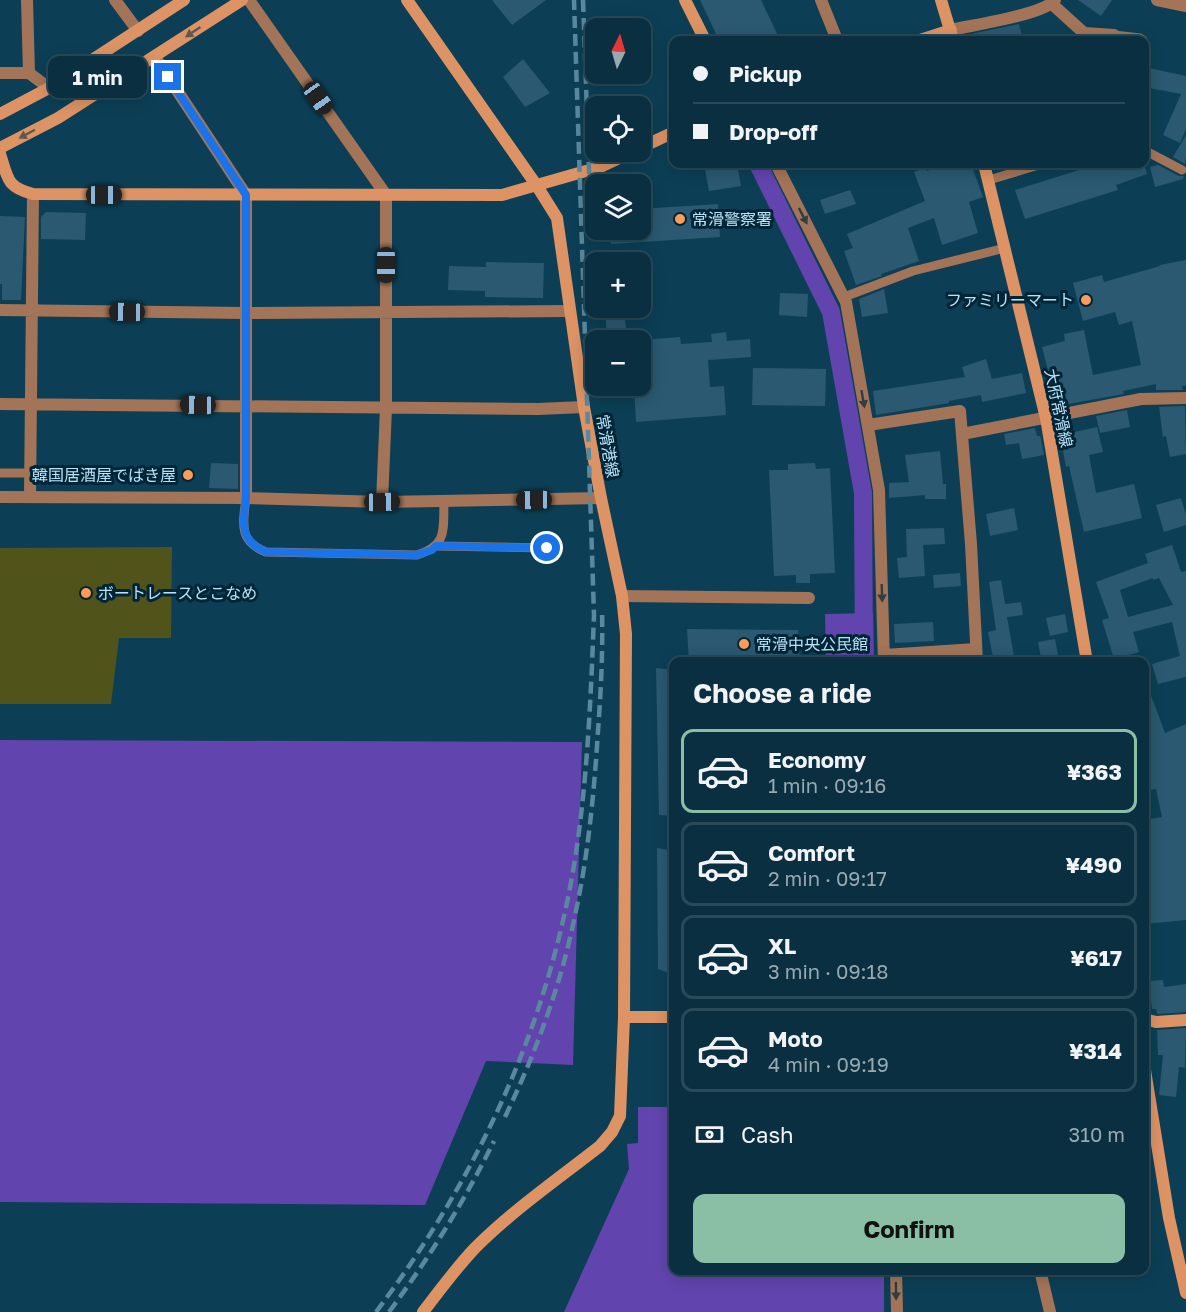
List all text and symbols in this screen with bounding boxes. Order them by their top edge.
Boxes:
north arrow [585,18,651,84]
map controls [585,18,651,396]
one-way arrow [185,27,201,38]
callout: 1 min [48,56,147,98]
text: Pickup [729,60,802,87]
route end [154,63,181,90]
text: 1 min [72,65,123,89]
car [300,78,336,118]
button: locate [585,96,651,162]
text: Drop-off [729,118,818,145]
one-way arrow [18,129,35,139]
button: layers [585,174,651,240]
car [86,186,122,204]
one-way arrow [798,207,808,224]
place label: 常滑警察署 [692,209,772,229]
marker: 常滑警察署 [673,212,687,226]
car [377,247,395,283]
button: + [585,252,651,318]
place label: ファミリーマート [946,290,1074,310]
marker: ファミリーマート [1079,293,1093,307]
car [109,303,145,321]
button: − [585,330,651,396]
street label: 大府常滑線 [1041,367,1077,449]
one-way arrow [859,390,868,409]
car [180,396,216,414]
street label: 常滑港線 [593,413,623,479]
place label: 韓国居酒屋でばき屋 [32,465,176,485]
marker: 韓国居酒屋でばき屋 [181,468,195,482]
car [516,491,552,509]
car [364,493,400,511]
route start [533,534,560,561]
place label: ボートレースとこなめ [98,583,257,603]
one-way arrow [878,583,887,602]
marker: ボートレースとこなめ [79,586,93,600]
place label: 常滑中央公民館 [756,634,868,654]
marker: 常滑中央公民館 [737,637,751,651]
text: Choose a ride [693,677,872,709]
icon: car [696,744,750,798]
text: Economy [768,746,866,773]
text: ¥363 [1067,758,1122,785]
text: 1 min · 09:16 [768,773,886,797]
icon: car [696,837,750,891]
text: Comfort [768,839,855,866]
text: ¥490 [1065,851,1122,878]
text: 2 min · 09:17 [768,866,887,890]
icon: car [696,930,750,984]
text: XL [768,932,796,959]
text: ¥617 [1070,944,1122,971]
text: 3 min · 09:18 [768,959,888,983]
icon: car [696,1023,750,1077]
text: Moto [768,1025,823,1052]
text: ¥314 [1069,1037,1122,1064]
text: 4 min · 09:19 [768,1052,889,1076]
icon: cash [693,1118,726,1151]
text: Cash [741,1121,794,1148]
text: 310 m [1069,1122,1125,1146]
button: Confirm [693,1194,1125,1263]
one-way arrow [892,1282,901,1301]

